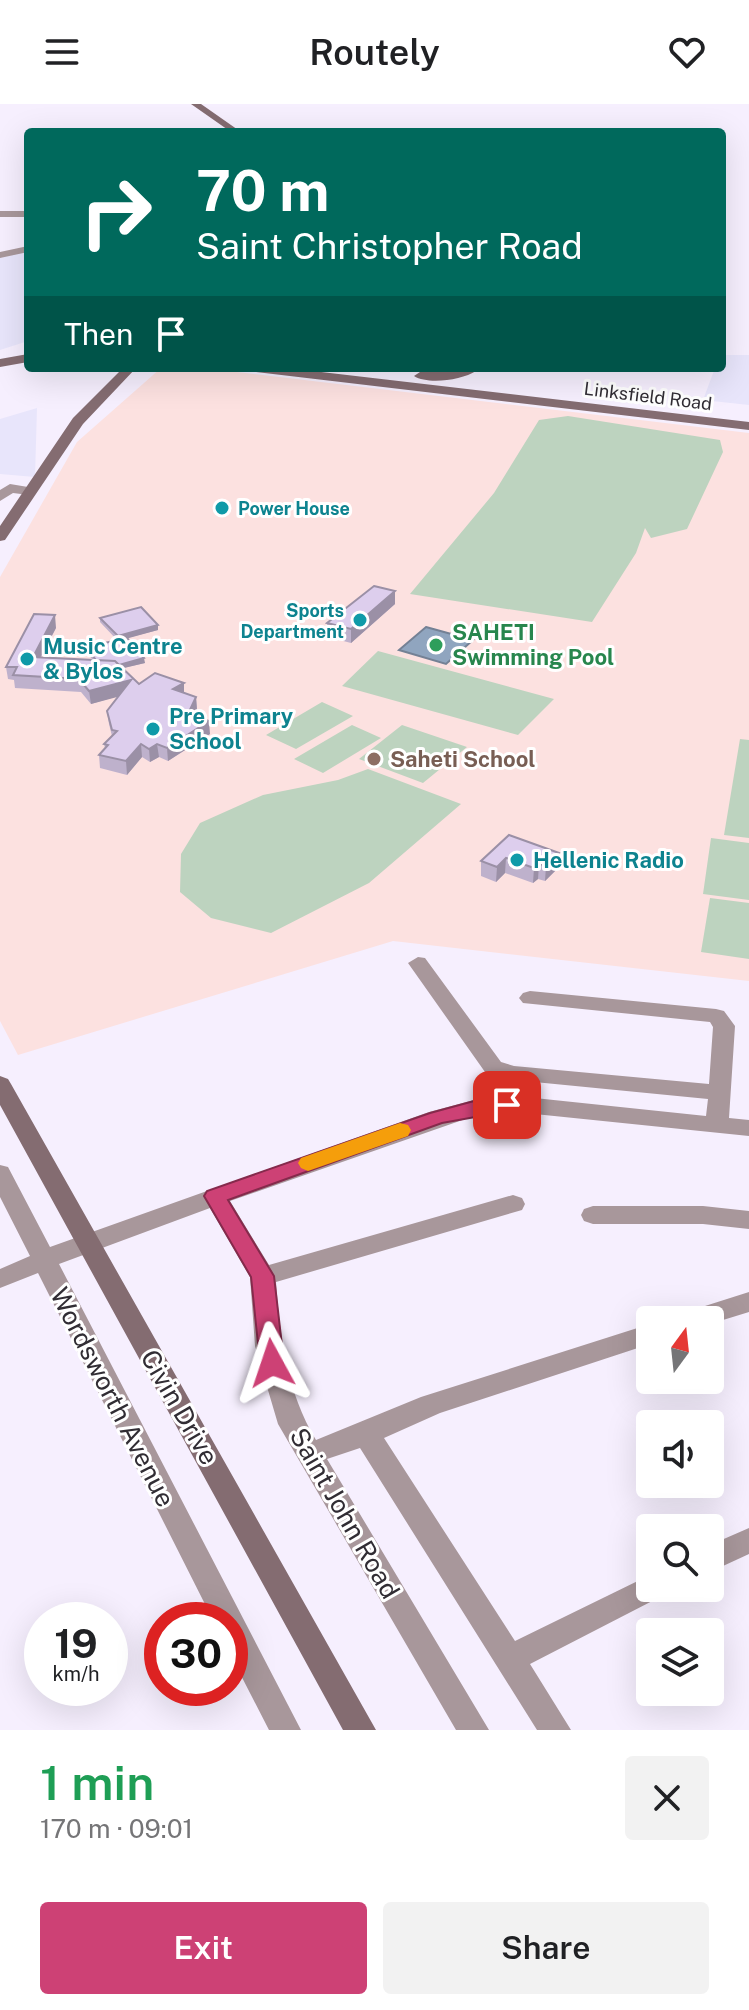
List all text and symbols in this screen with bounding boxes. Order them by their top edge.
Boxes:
icon: menu [40,30,84,74]
icon: heart [665,30,709,74]
text: Routely [309,31,440,73]
text: 70 m [196,158,329,224]
icon: right [64,160,168,264]
text: Saint Christopher Road [196,225,583,267]
icon: arrive [149,312,193,356]
text: Then [64,316,133,352]
street label: Linksfield Road [583,378,713,414]
place label: Power House [238,498,350,519]
marker: Power House [213,499,231,517]
place label: Sports Department [240,600,344,642]
marker: Sports Department [351,611,369,629]
place label: SAHETI Swimming Pool [452,619,614,670]
place label: Music Centre & Bylos [43,633,183,684]
marker: SAHETI Swimming Pool [427,636,445,654]
marker: Music Centre & Bylos [18,650,36,668]
place label: Pre Primary School [169,703,294,754]
marker: Pre Primary School [144,720,162,738]
place label: Saheti School [390,746,536,772]
marker: Saheti School [365,750,383,768]
place label: Hellenic Radio [533,847,684,873]
marker: Hellenic Radio [508,851,526,869]
pin [473,1071,541,1139]
icon: arrive [485,1083,529,1127]
street label: Wordsworth Avenue [44,1282,182,1512]
north arrow [636,1306,724,1394]
map controls [636,1306,724,1706]
position arrow [230,1321,314,1405]
street label: Civin Drive [135,1344,225,1470]
button: sound [636,1410,724,1498]
street label: Saint John Road [284,1422,406,1604]
button: search [636,1514,724,1602]
speed limit sign: 30 [144,1602,248,1706]
button: layers [636,1618,724,1706]
text: 19 [54,1620,98,1667]
text: km/h [52,1662,100,1686]
text: 1 min [40,1754,154,1811]
button: close [625,1756,709,1840]
text: 170 m · 09:01 [40,1813,193,1844]
button: Exit [40,1902,367,1994]
button: Share [383,1902,709,1994]

